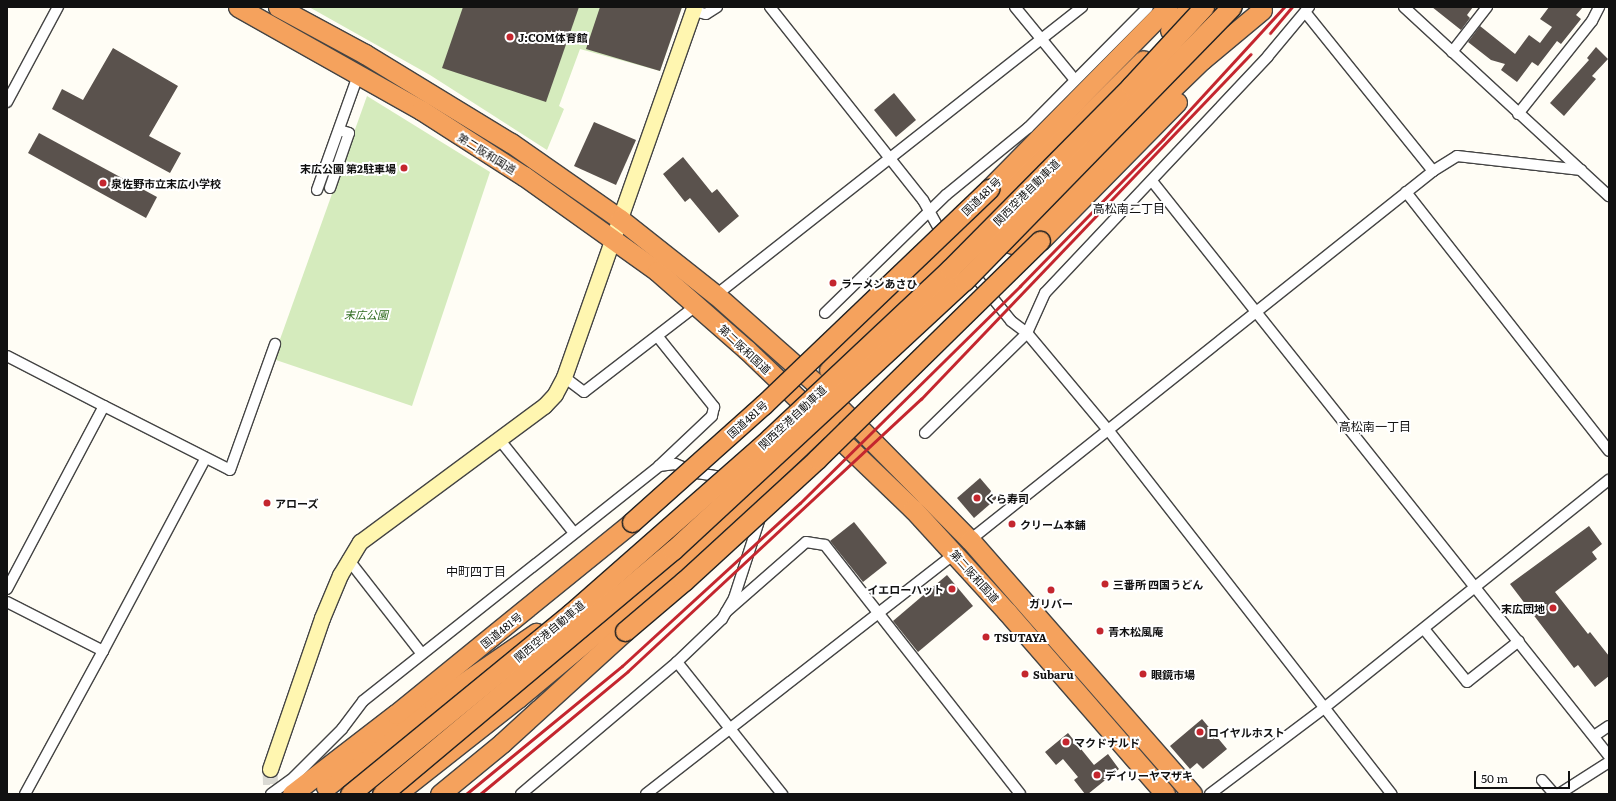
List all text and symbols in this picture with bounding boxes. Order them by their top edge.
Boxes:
place label: J:COM体育館 [518,30,588,44]
marker: J:COM体育館 [505,32,515,42]
street label: 第二阪和国道 [456,130,518,176]
street label: 関西空港自動車道 [990,156,1062,228]
place label: 末広公園 第2駐車場 [300,161,396,175]
marker: 末広公園 第2駐車場 [399,163,409,173]
street label: 国道481号 [959,174,1003,218]
place label: 泉佐野市立末広小学校 [111,176,221,190]
marker: 泉佐野市立末広小学校 [98,178,108,188]
district label: 高松南二丁目 [1093,202,1165,216]
place label: ラーメンあさひ [841,276,918,290]
marker: ラーメンあさひ [828,278,838,288]
park label: 末広公園 [344,307,388,321]
street label: 第二阪和国道 [716,322,774,376]
street label: 関西空港自動車道 [755,382,829,452]
street label: 国道481号 [724,398,770,440]
district label: 高松南一丁目 [1339,420,1411,434]
place label: くら寿司 [985,491,1029,505]
marker: くら寿司 [972,493,982,503]
place label: アローズ [275,496,319,510]
marker: アローズ [262,498,272,508]
place label: クリーム本舗 [1020,517,1086,531]
marker: クリーム本舗 [1007,519,1017,529]
street label: 第二阪和国道 [948,547,1002,605]
district label: 中町四丁目 [446,565,506,579]
place label: 三番所 四国うどん [1113,577,1203,591]
marker: 三番所 四国うどん [1100,579,1110,589]
place label: イエローハット [867,582,944,596]
marker: イエローハット [947,584,957,594]
marker: ガリバー [1046,585,1056,595]
place label: ガリバー [1029,596,1073,610]
street label: 関西空港自動車道 [511,598,587,664]
place label: 末広団地 [1501,601,1545,615]
marker: 末広団地 [1548,603,1558,613]
street label: 国道481号 [478,609,524,651]
place label: 青木松風庵 [1108,624,1163,638]
marker: 青木松風庵 [1095,626,1105,636]
place label: TSUTAYA [994,630,1047,644]
marker: TSUTAYA [981,632,991,642]
place label: Subaru [1033,667,1074,681]
place label: 眼鏡市場 [1151,667,1195,681]
marker: Subaru [1020,669,1030,679]
marker: 眼鏡市場 [1138,669,1148,679]
place label: ロイヤルホスト [1208,725,1285,739]
marker: ロイヤルホスト [1195,727,1205,737]
place label: マクドナルド [1074,735,1140,749]
marker: マクドナルド [1061,737,1071,747]
scale bar [1476,763,1572,789]
place label: デイリーヤマザキ [1105,768,1193,782]
text: 50 m [1481,769,1508,787]
marker: デイリーヤマザキ [1092,770,1102,780]

